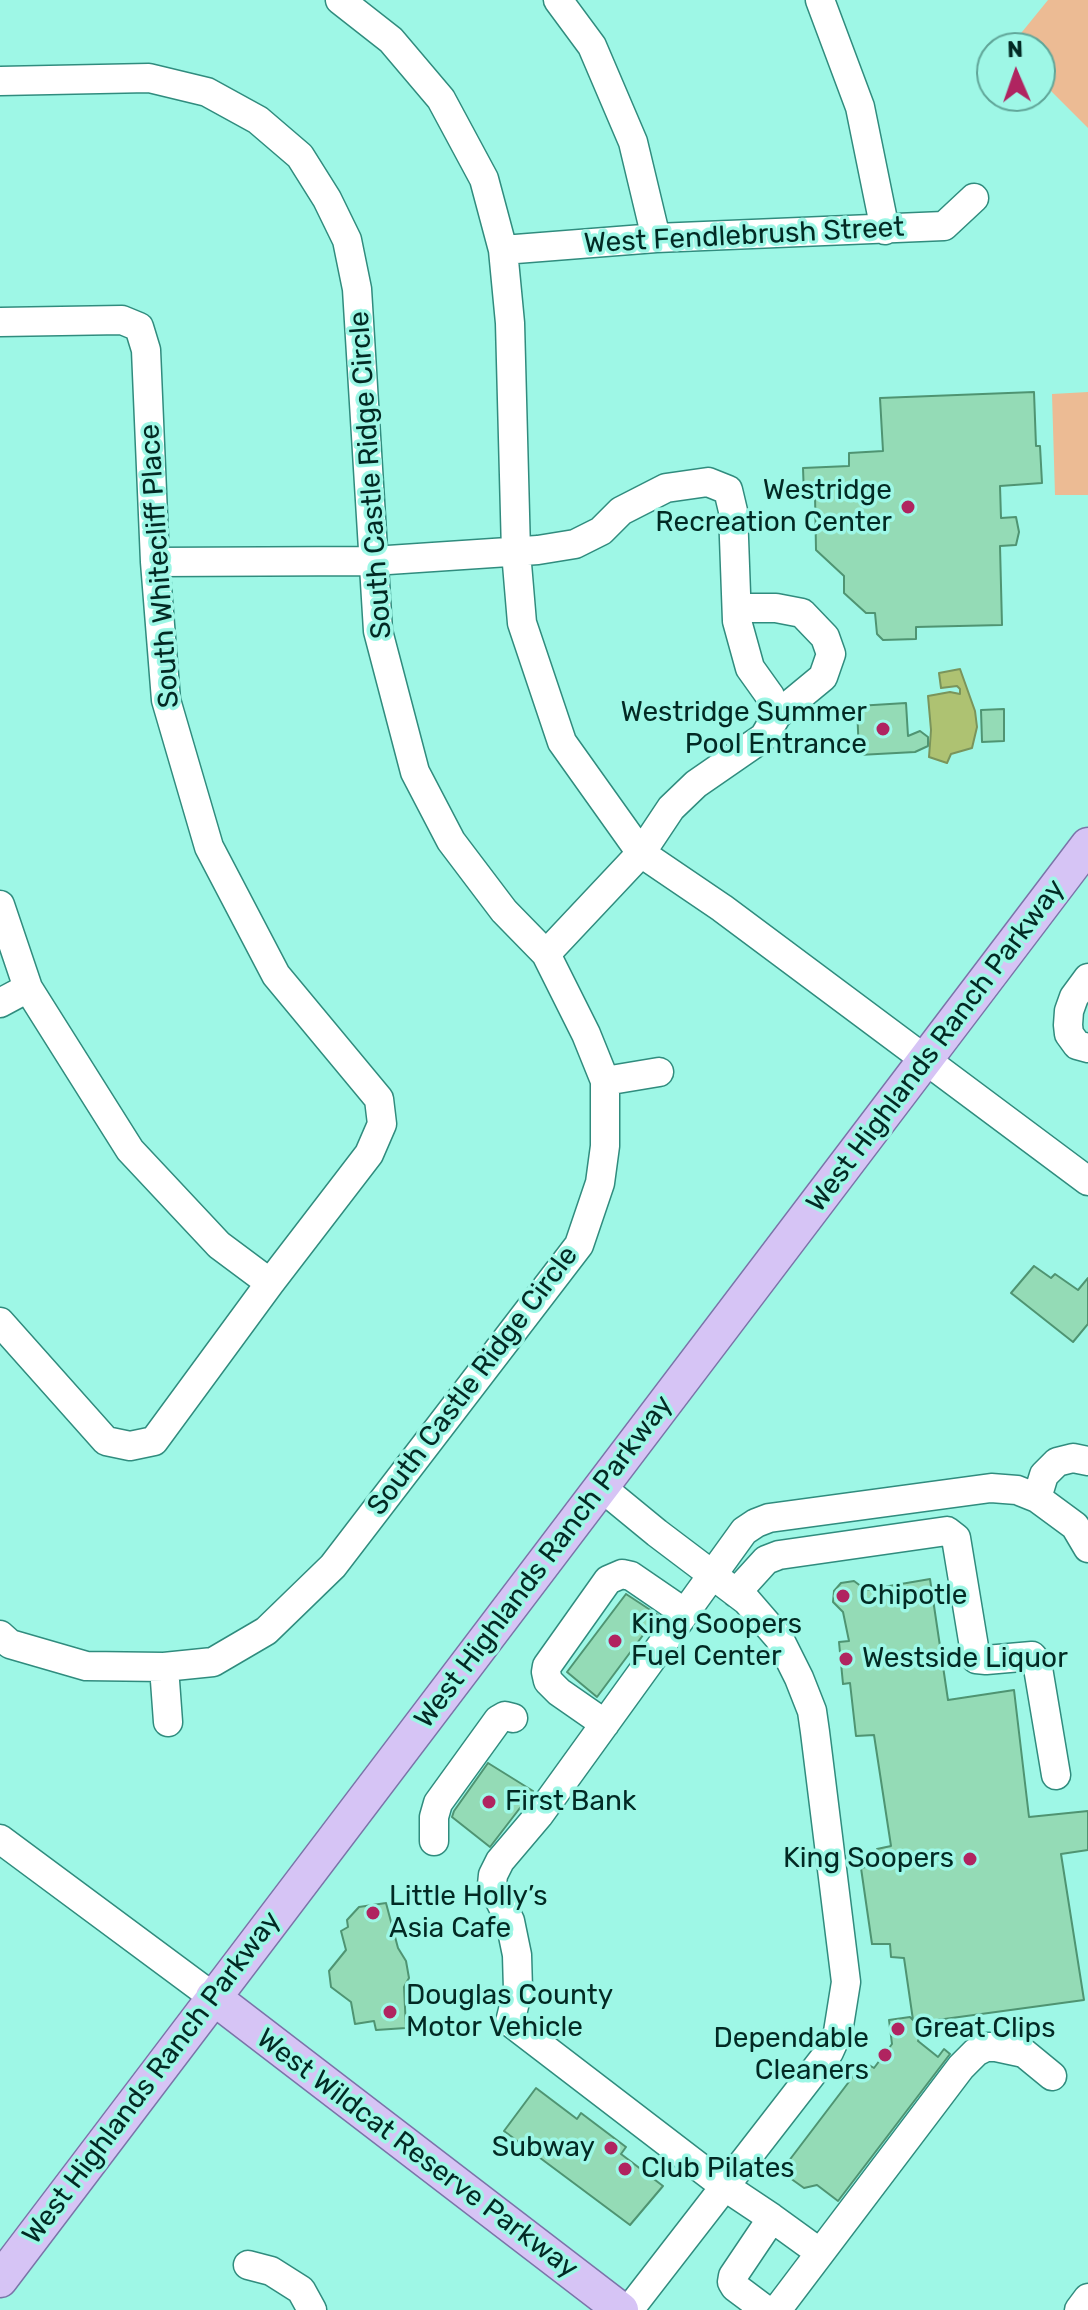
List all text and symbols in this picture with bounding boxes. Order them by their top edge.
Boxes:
north arrow [976,32,1056,112]
text: N [1007,36,1024,63]
street label: West Fendlebrush Street [583,211,905,261]
street label: South Castle Ridge Circle [343,310,399,640]
street label: South Whitecliff Place [133,423,187,709]
place label: Westridge Recreation Center [655,474,892,540]
marker: Westridge Recreation Center [899,498,917,516]
place label: Westridge Summer Pool Entrance [621,696,867,762]
marker: Westridge Summer Pool Entrance [874,720,892,738]
street label: West Highlands Ranch Parkway [800,873,1072,1219]
street label: South Castle Ridge Circle [361,1240,585,1522]
street label: West Highlands Ranch Parkway [408,1389,680,1735]
place label: Chipotle [859,1579,968,1613]
marker: Chipotle [834,1587,852,1605]
place label: King Soopers Fuel Center [631,1608,802,1674]
marker: King Soopers Fuel Center [606,1632,624,1650]
place label: Westside Liquor [862,1642,1068,1676]
marker: Westside Liquor [837,1650,855,1668]
place label: First Bank [505,1785,636,1819]
marker: First Bank [480,1793,498,1811]
place label: King Soopers [783,1842,954,1876]
marker: King Soopers [961,1850,979,1868]
place label: Little Holly’s Asia Cafe [389,1880,548,1946]
marker: Little Holly’s Asia Cafe [364,1904,382,1922]
street label: West Highlands Ranch Parkway [16,1905,288,2251]
place label: Douglas County Motor Vehicle [406,1979,613,2045]
marker: Douglas County Motor Vehicle [381,2003,399,2021]
place label: Great Clips [914,2012,1055,2046]
marker: Great Clips [889,2020,907,2038]
street label: West Wildcat Reserve Parkway [250,2022,584,2286]
place label: Dependable Cleaners [713,2022,869,2088]
marker: Dependable Cleaners [876,2046,894,2064]
place label: Subway [492,2131,595,2165]
marker: Subway [602,2139,620,2157]
place label: Club Pilates [641,2152,795,2186]
marker: Club Pilates [616,2160,634,2178]

